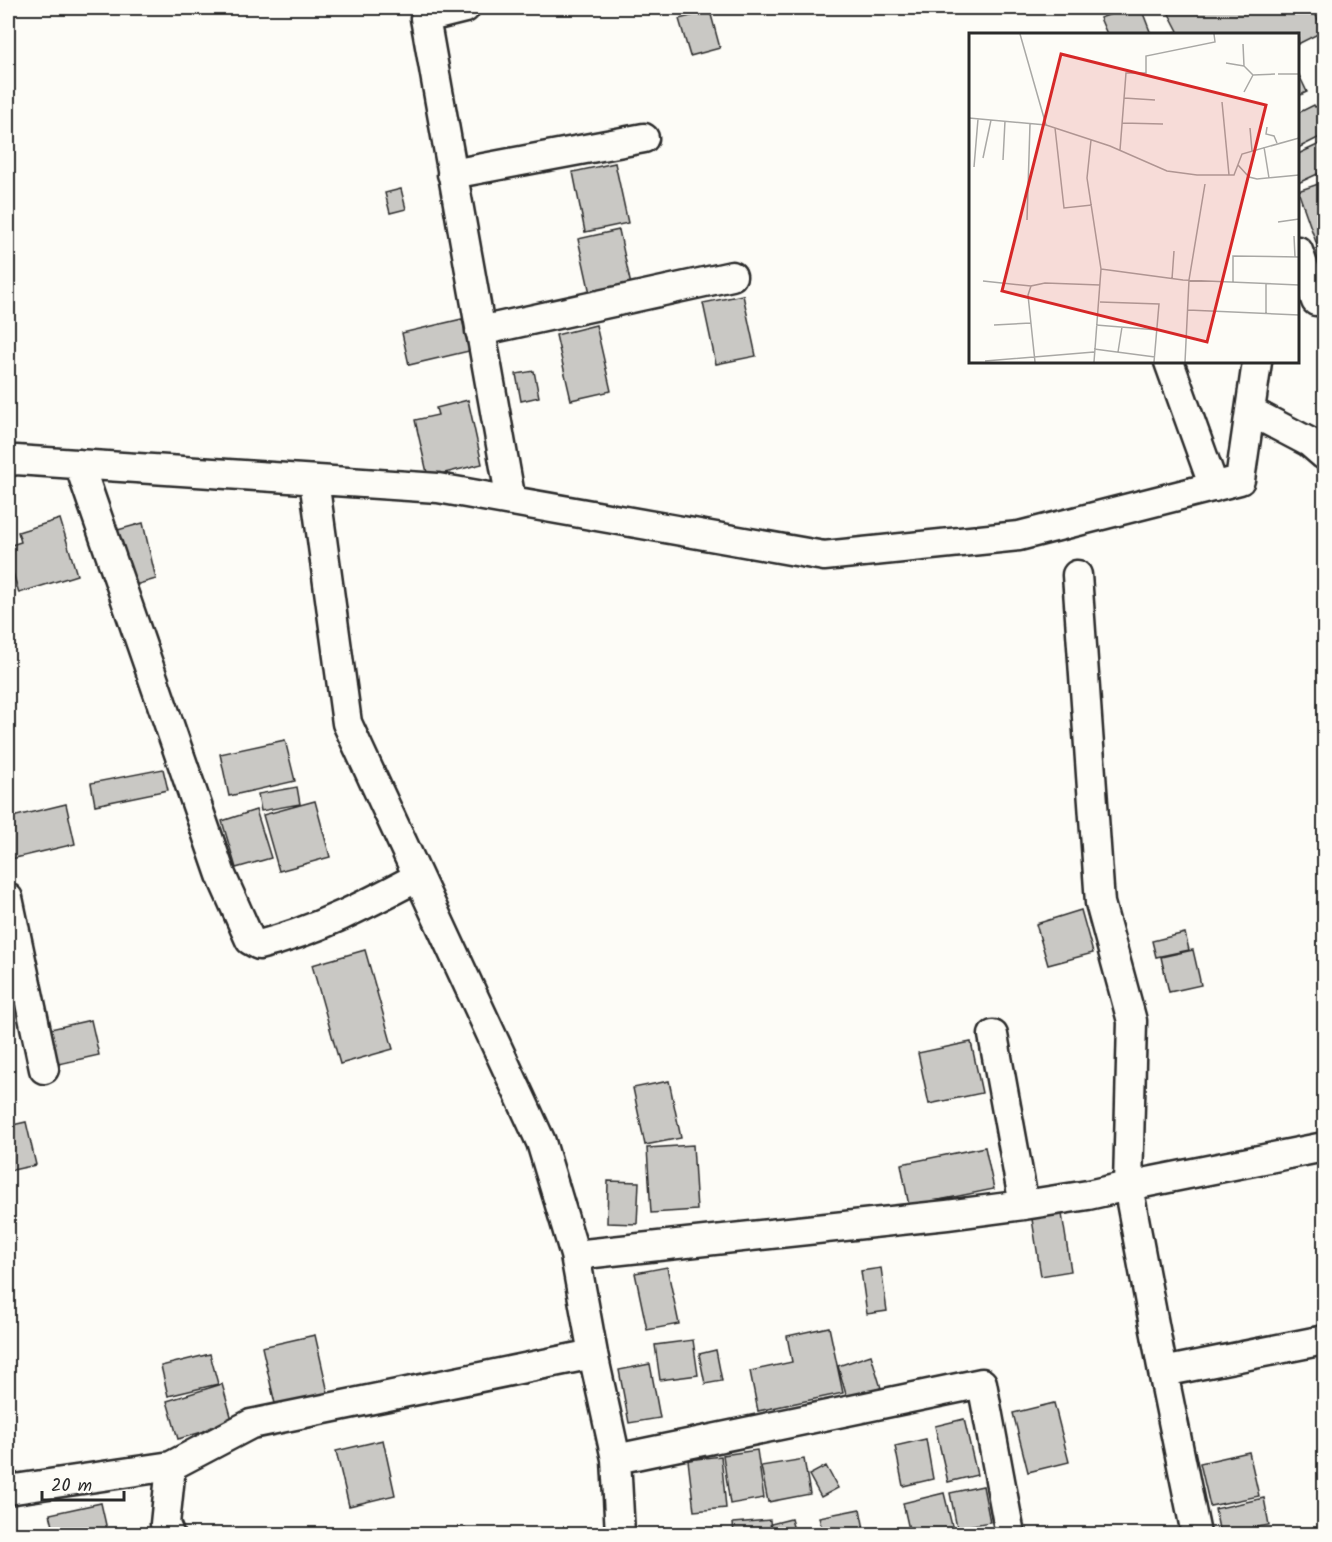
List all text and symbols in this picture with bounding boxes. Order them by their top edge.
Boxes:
inset map [969,33,1299,363]
scale bar [42,1464,124,1502]
text: 20 m [51,1472,92,1501]

